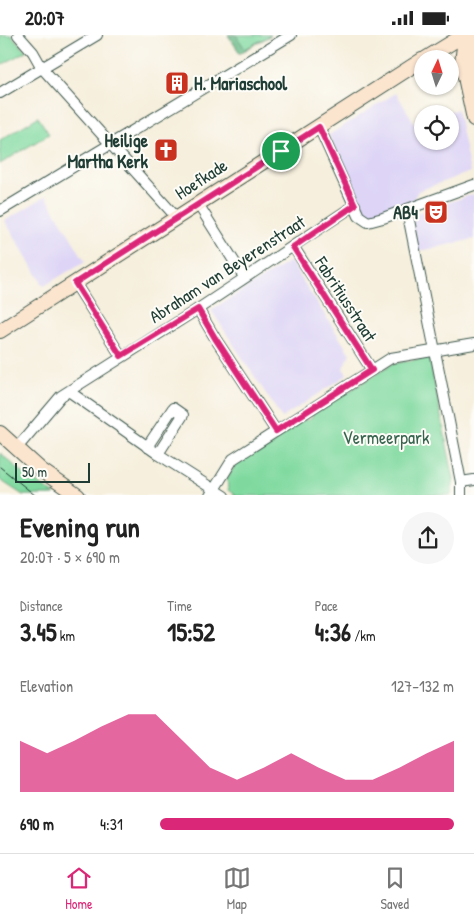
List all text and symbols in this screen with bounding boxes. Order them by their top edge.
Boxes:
text: 20:07 [25,5,65,31]
north arrow [414,50,459,95]
map controls [414,50,459,150]
building icon: H. Mariaschool [164,70,190,96]
place label: H. Mariaschool [194,71,288,96]
button: locate [414,105,459,150]
place label: Heilige Martha Kerk [67,128,149,174]
pin [260,130,302,172]
church icon: Heilige Martha Kerk [153,137,179,163]
icon: arrive [267,137,295,165]
street label: Hoefkade [170,153,232,205]
theatre icon: AB4 [423,199,449,225]
place label: AB4 [393,200,418,225]
street label: Abraham van Beyerenstraat [144,209,311,329]
street label: Fabritiusstraat [309,251,383,347]
park label: Vermeerpark [343,425,430,450]
scale bar [15,461,90,484]
text: 50 m [22,462,47,481]
text: Evening run [20,508,140,546]
button: share [402,512,454,564]
text: 20:07 · 5 × 690 m [20,546,120,568]
text: Distance [20,596,63,615]
text: Time [167,596,192,615]
text: Pace [315,596,338,615]
text: 3.45 [20,615,57,649]
text: 15:52 [167,615,215,649]
text: 4:36 [315,615,351,649]
text: km [57,626,75,645]
text: /km [351,626,376,645]
text: Elevation [20,675,73,697]
text: 127–132 m [391,675,454,697]
text: 690 m [20,813,54,835]
text: 4:31 [100,813,123,835]
tab: Home [65,864,93,913]
tab: Map [223,864,251,913]
tab: Saved [381,864,409,913]

